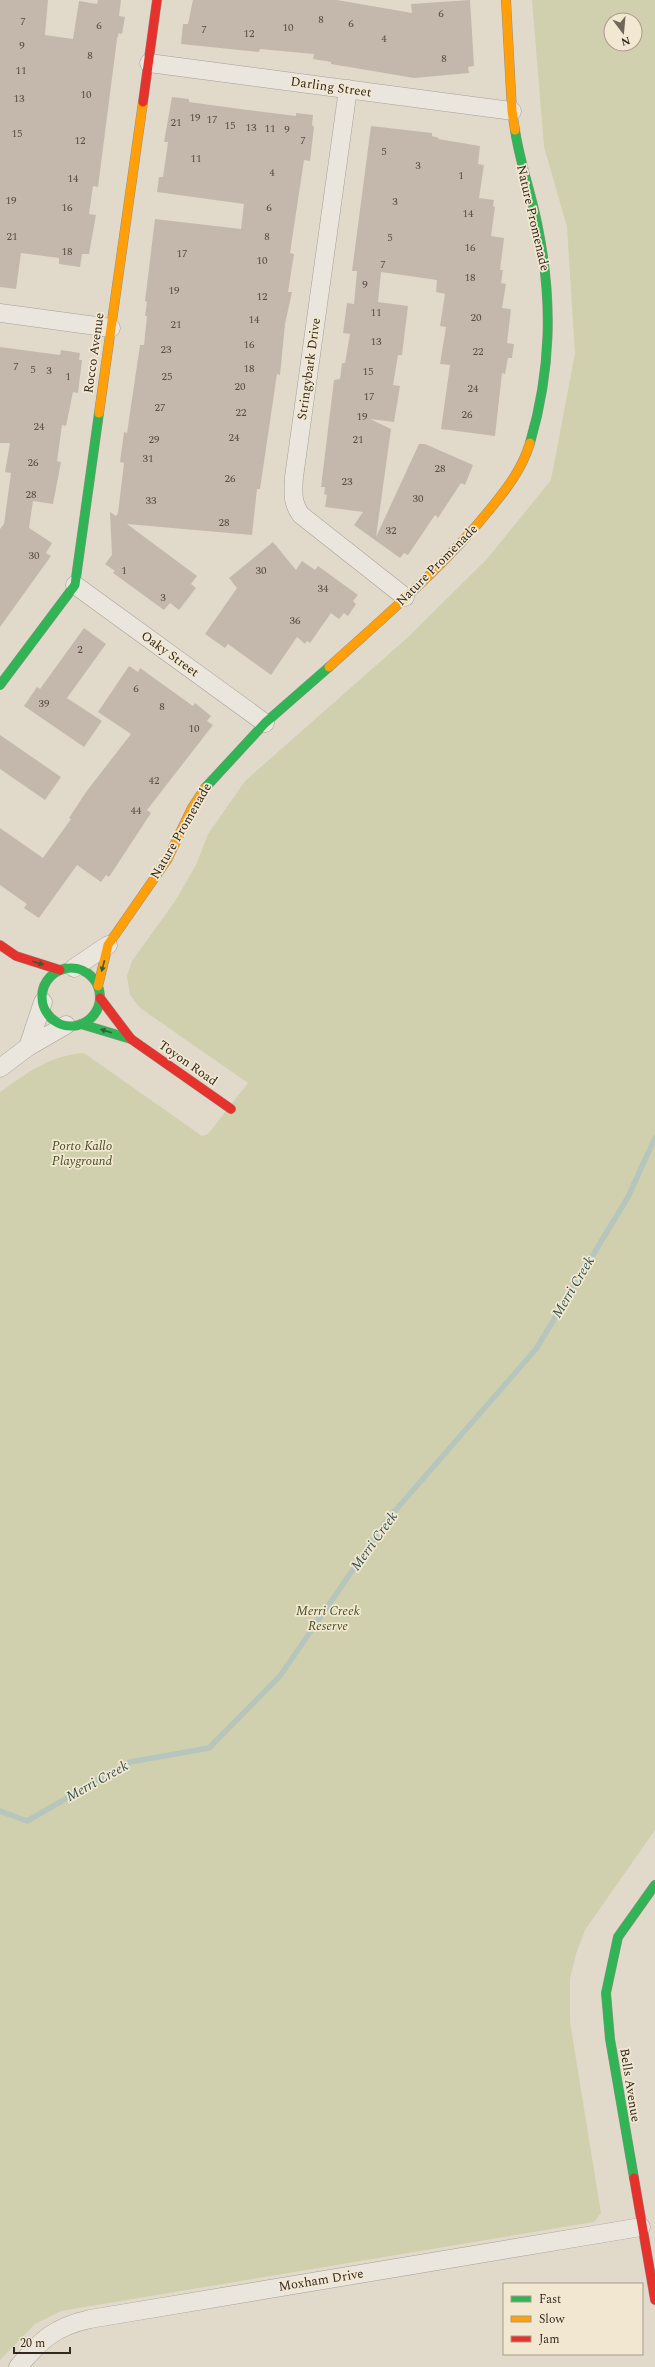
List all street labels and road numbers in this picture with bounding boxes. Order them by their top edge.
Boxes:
street label: Darling Street [289,71,373,103]
street label: Nature Promenade [511,163,555,273]
street label: Rocco Avenue [78,311,110,395]
street label: Stringybark Drive [292,317,326,421]
street label: Nature Promenade [392,520,482,610]
street label: Oaky Street [137,626,204,682]
street label: Nature Promenade [145,779,217,883]
street label: Toyon Road [154,1035,222,1091]
street label: Bells Avenue [614,2047,646,2123]
street label: Moxham Drive [277,2263,365,2297]

